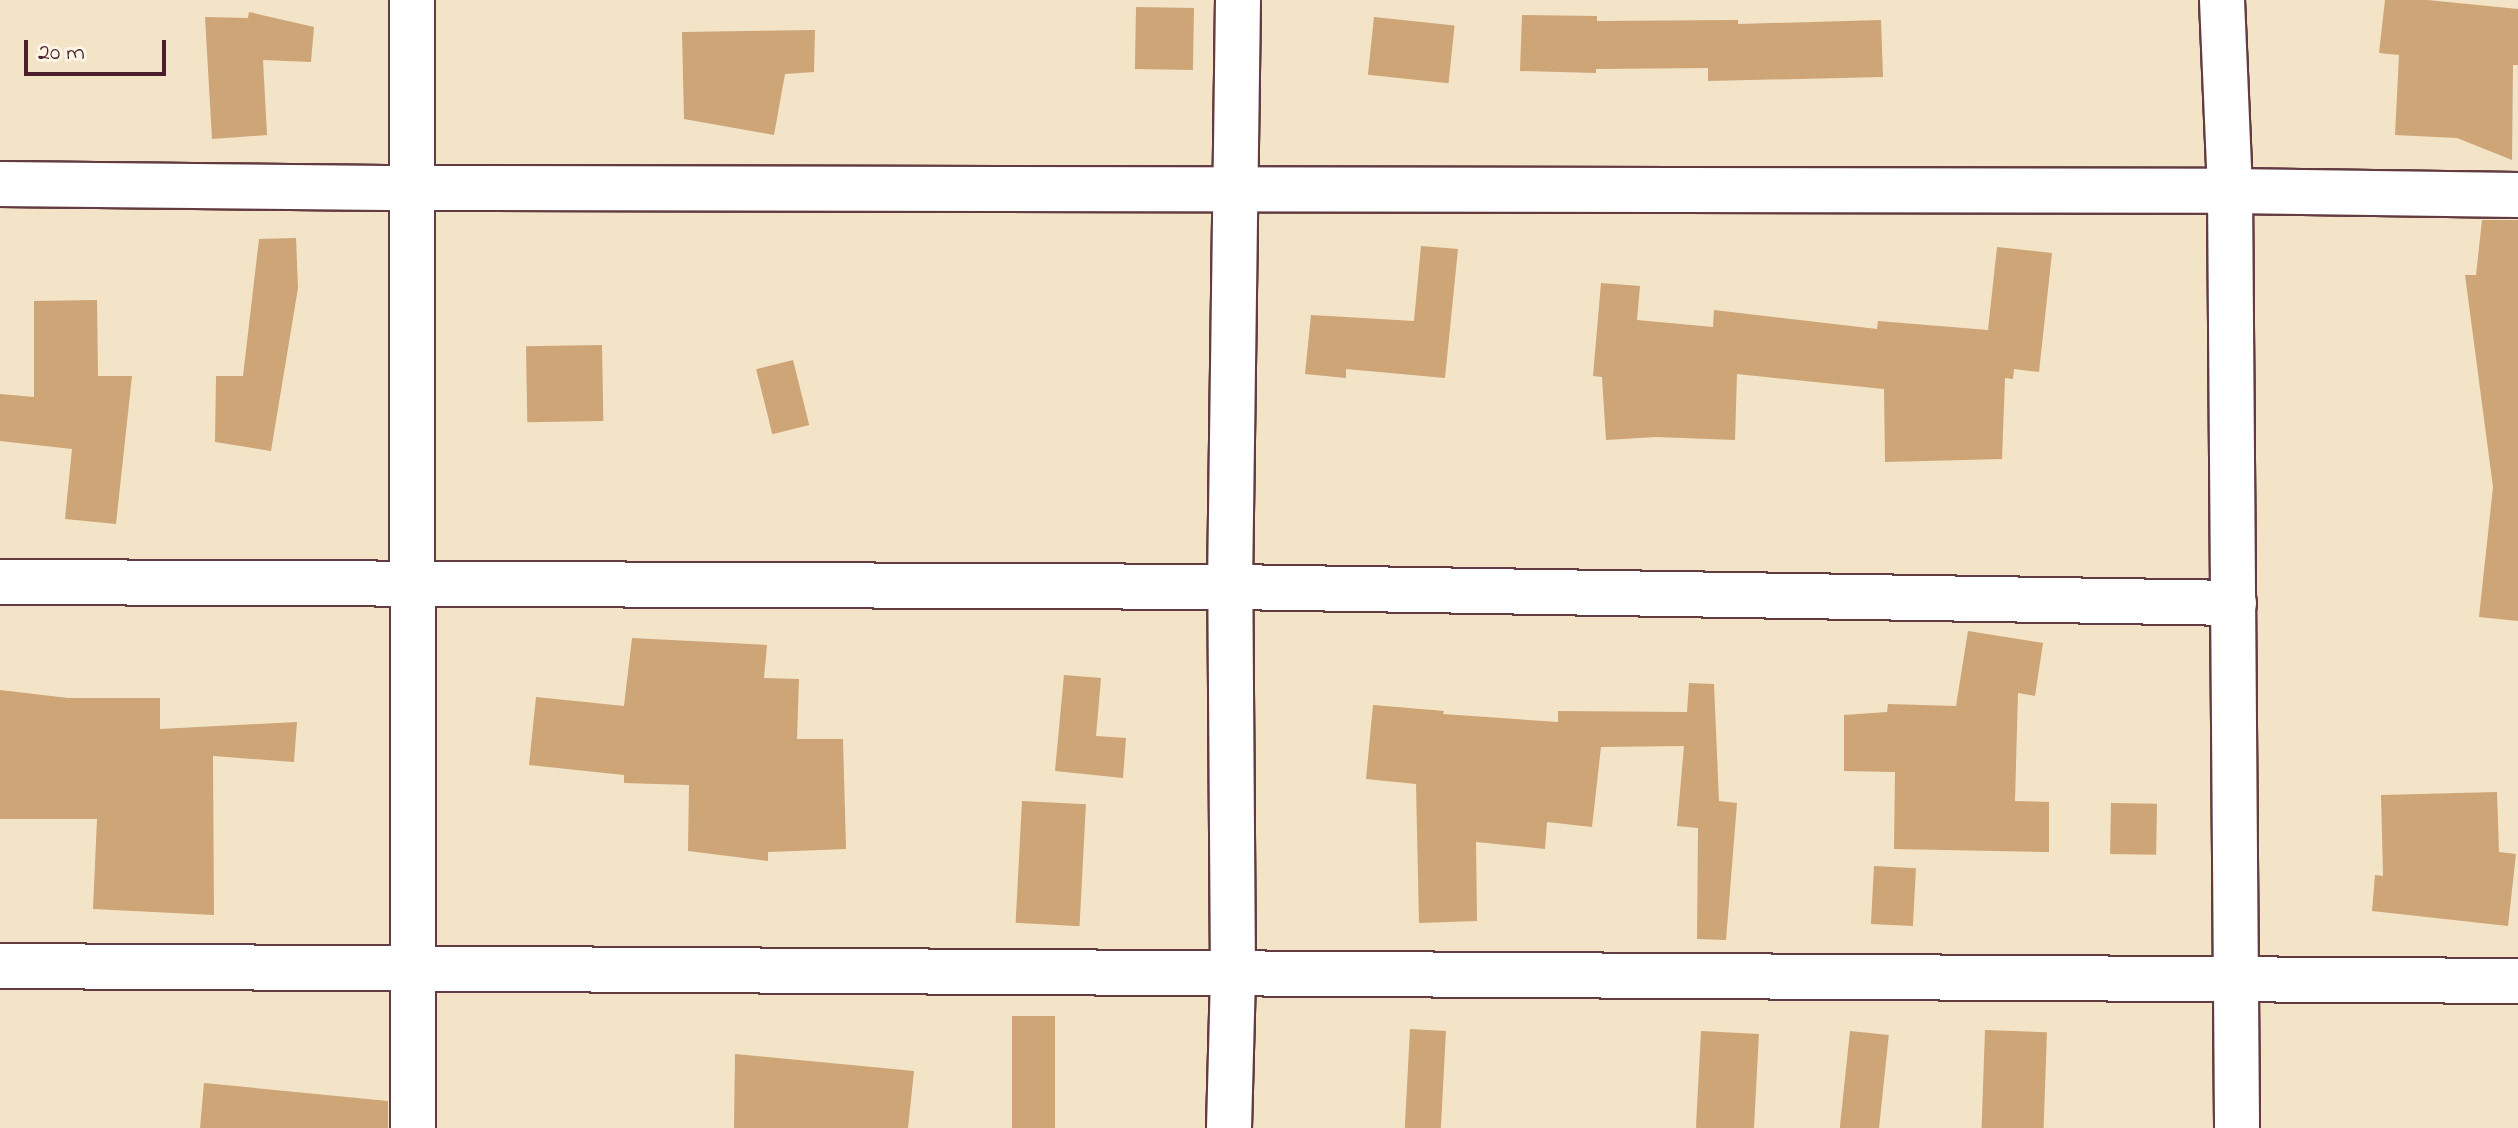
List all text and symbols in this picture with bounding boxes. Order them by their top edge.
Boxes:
scale bar [28,24,170,74]
text: 20 m [38,36,85,71]

